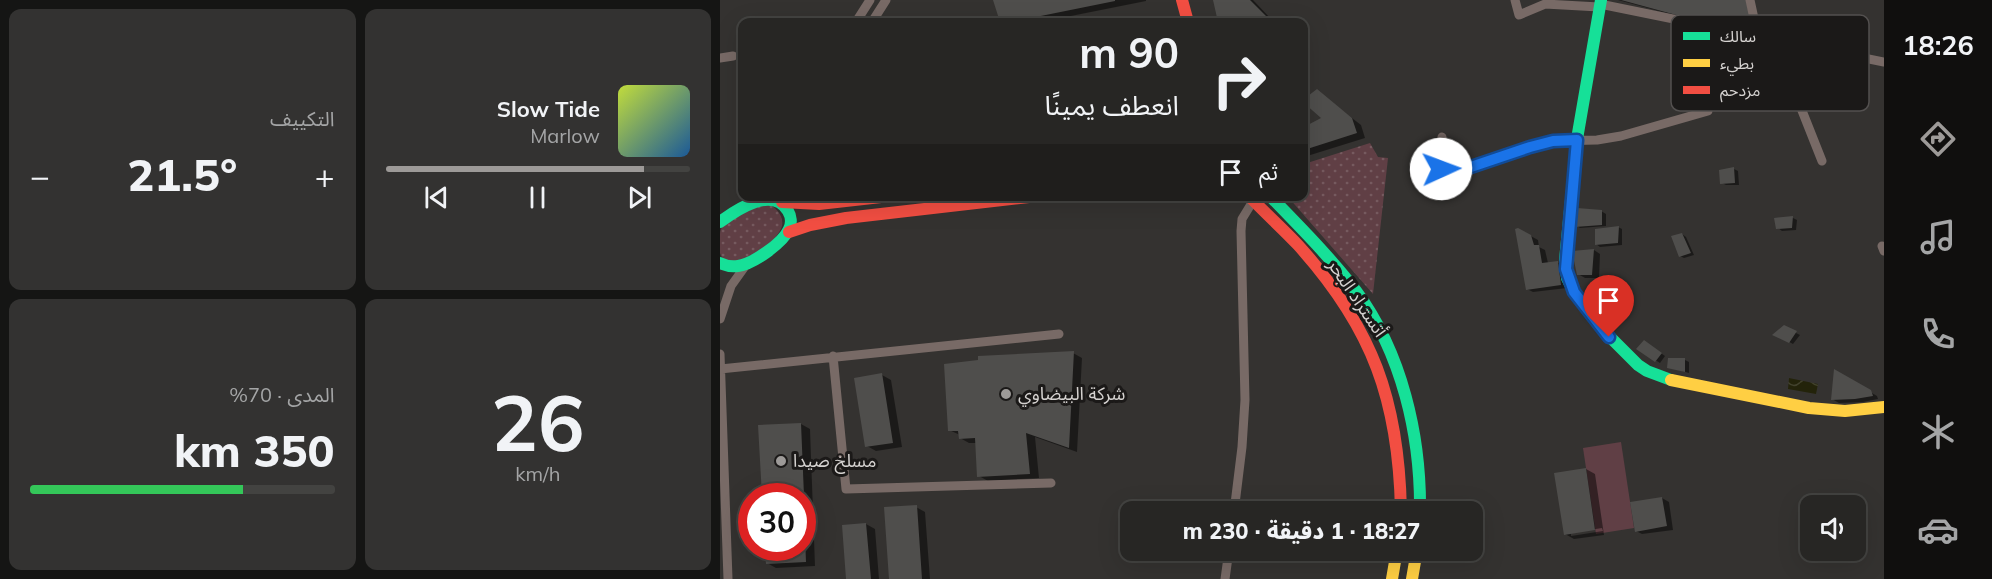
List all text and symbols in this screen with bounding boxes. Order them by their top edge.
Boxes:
legend [1671,15,1869,111]
text: 90 m [1079,26,1179,79]
text: سالك [1720,26,1756,46]
text: 18:26 [1902,28,1974,62]
icon: right [1200,42,1278,120]
text: بطيء [1720,53,1754,76]
text: مزدحم [1720,80,1760,103]
text: انعطف يمينًا [1045,88,1179,122]
text: Slow Tide [497,95,600,123]
text: التكييف [270,106,335,131]
icon: directions [1917,118,1959,160]
text: Marlow [530,123,600,148]
position arrow [1409,137,1473,201]
text: 21.5° [127,146,237,202]
text: − [30,155,50,196]
text: + [315,155,334,196]
icon: arrive [1214,156,1247,189]
text: ثم [1259,158,1278,186]
icon: previous [420,181,453,214]
icon: pause [521,181,554,214]
icon: next [623,181,656,214]
icon: music [1917,216,1959,258]
street label: أتستراد البحر [1322,253,1392,341]
pin [1583,275,1634,337]
icon: arrive [1592,284,1625,317]
icon: phone [1917,313,1959,355]
text: 26 [491,373,585,471]
text: المدى · 70% [229,382,335,407]
place label: شركة البيضاوي [1018,382,1125,407]
marker: شركة البيضاوي [999,387,1013,401]
icon: climate [1917,411,1959,453]
text: 350 km [174,422,335,478]
place label: مسلخ صيدا [793,449,876,474]
marker: مسلخ صيدا [774,454,788,468]
text: km/h [515,461,560,486]
speed limit sign: 30 [738,483,816,561]
map controls [1800,495,1866,561]
button: sound [1800,495,1866,561]
icon: car [1917,509,1959,551]
text: 18:27 · 1 دقيقة · 230 m [1183,517,1420,545]

